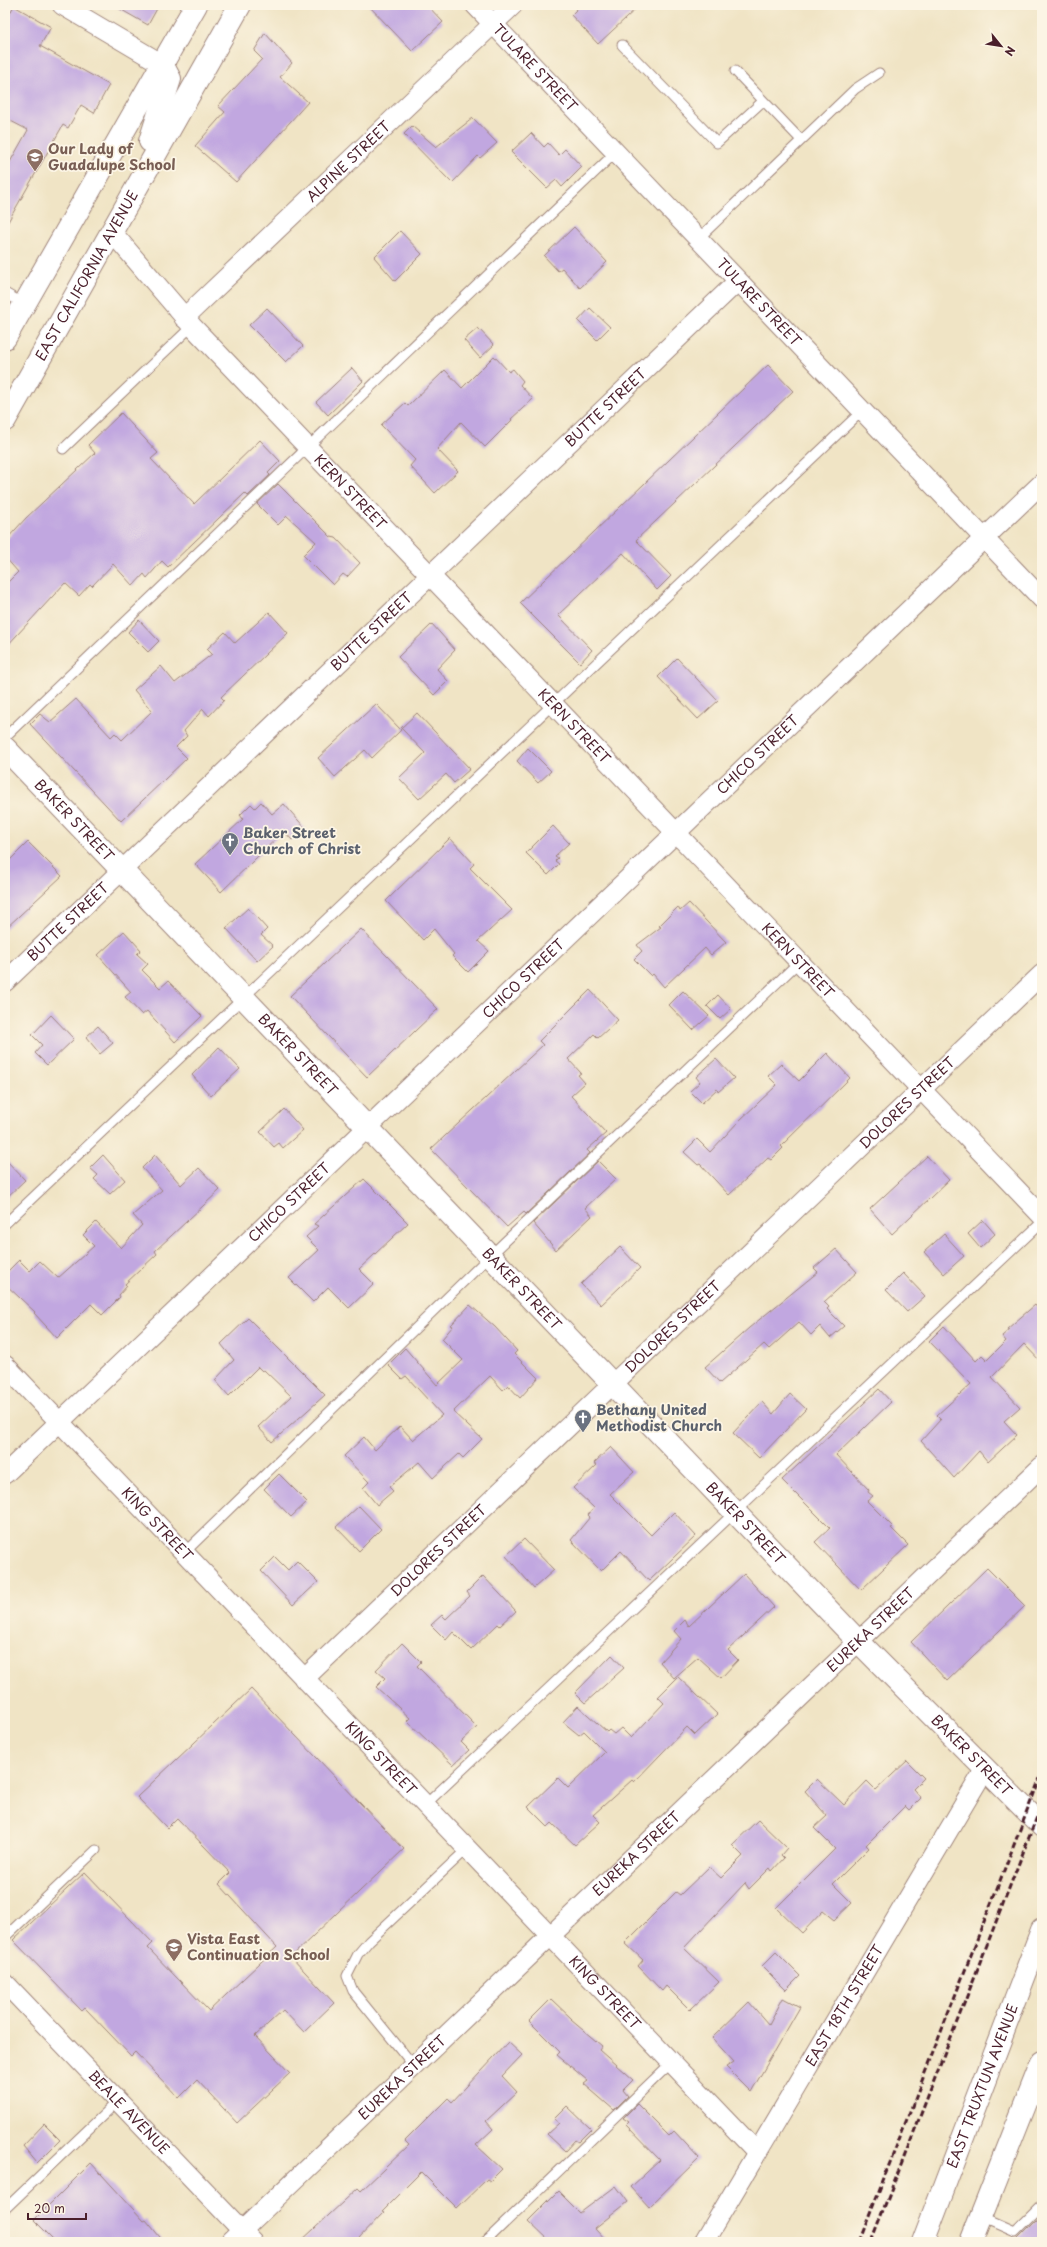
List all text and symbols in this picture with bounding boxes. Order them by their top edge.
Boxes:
street label: TULARE STREET [488,19,583,117]
north arrow [981,26,1021,66]
text: N [1000,43,1020,60]
street label: ALPINE STREET [301,116,395,206]
place label: Our Lady of Guadalupe School [48,138,176,175]
school or university icon: Our Lady of Guadalupe School [25,147,45,172]
street label: EAST CALIFORNIA AVENUE [30,186,143,364]
street label: TULARE STREET [712,253,807,351]
street label: BUTTE STREET [560,363,651,451]
street label: KERN STREET [310,449,392,534]
street label: BUTTE STREET [326,587,417,675]
street label: KERN STREET [533,683,616,768]
street label: CHICO STREET [711,710,803,799]
street label: BAKER STREET [30,774,119,866]
place label: Baker Street Church of Christ [243,822,361,859]
church icon: Baker Street Church of Christ [220,831,240,856]
street label: BUTTE STREET [22,877,113,966]
street label: KERN STREET [757,918,840,1003]
street label: CHICO STREET [477,933,569,1023]
street label: BAKER STREET [254,1008,343,1100]
street label: DOLORES STREET [854,1051,960,1153]
street label: CHICO STREET [243,1157,335,1247]
street label: BAKER STREET [478,1243,567,1335]
street label: DOLORES STREET [620,1275,725,1377]
place label: Bethany United Methodist Church [596,1399,722,1436]
church icon: Bethany United Methodist Church [573,1408,593,1433]
street label: BAKER STREET [701,1477,791,1569]
street label: KING STREET [117,1482,198,1566]
street label: DOLORES STREET [386,1499,491,1601]
street label: EUREKA STREET [821,1582,919,1677]
street label: BAKER STREET [927,1710,1017,1800]
street label: KING STREET [341,1716,422,1800]
street label: EUREKA STREET [587,1806,685,1901]
place label: Vista East Continuation School [187,1928,330,1965]
school or university icon: Vista East Continuation School [164,1937,184,1962]
street label: EAST 18TH STREET [800,1940,889,2070]
street label: KING STREET [564,1950,646,2034]
street label: EAST TRUXTUN AVENUE [941,2000,1023,2171]
street label: EUREKA STREET [353,2030,451,2124]
street label: BEALE AVENUE [84,2065,175,2159]
scale bar [28,2195,86,2221]
text: 20 m [34,2199,65,2217]

